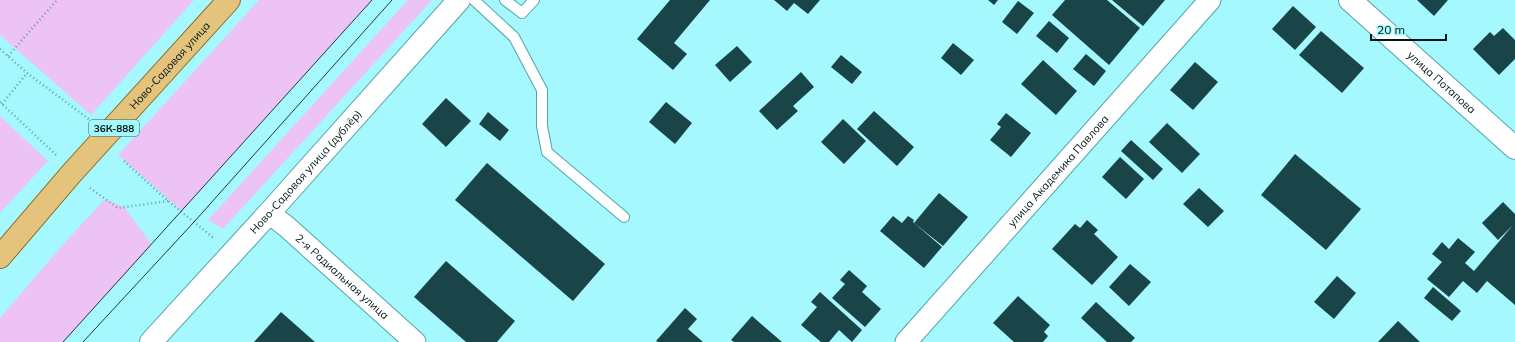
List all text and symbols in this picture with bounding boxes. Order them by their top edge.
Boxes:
scale bar [1371,16,1446,42]
street label: Ново-Садовая улица [126,19,213,112]
text: 20 m [1377,22,1405,37]
street label: улица Потапова [1404,48,1479,117]
street label: Ново-Садовая улица (дублёр) [247,107,365,237]
street label: улица Академика Павлова [1005,112,1112,230]
road number: 36К-888 [89,120,139,136]
street label: 2-я Радиальная улица [293,231,392,322]

